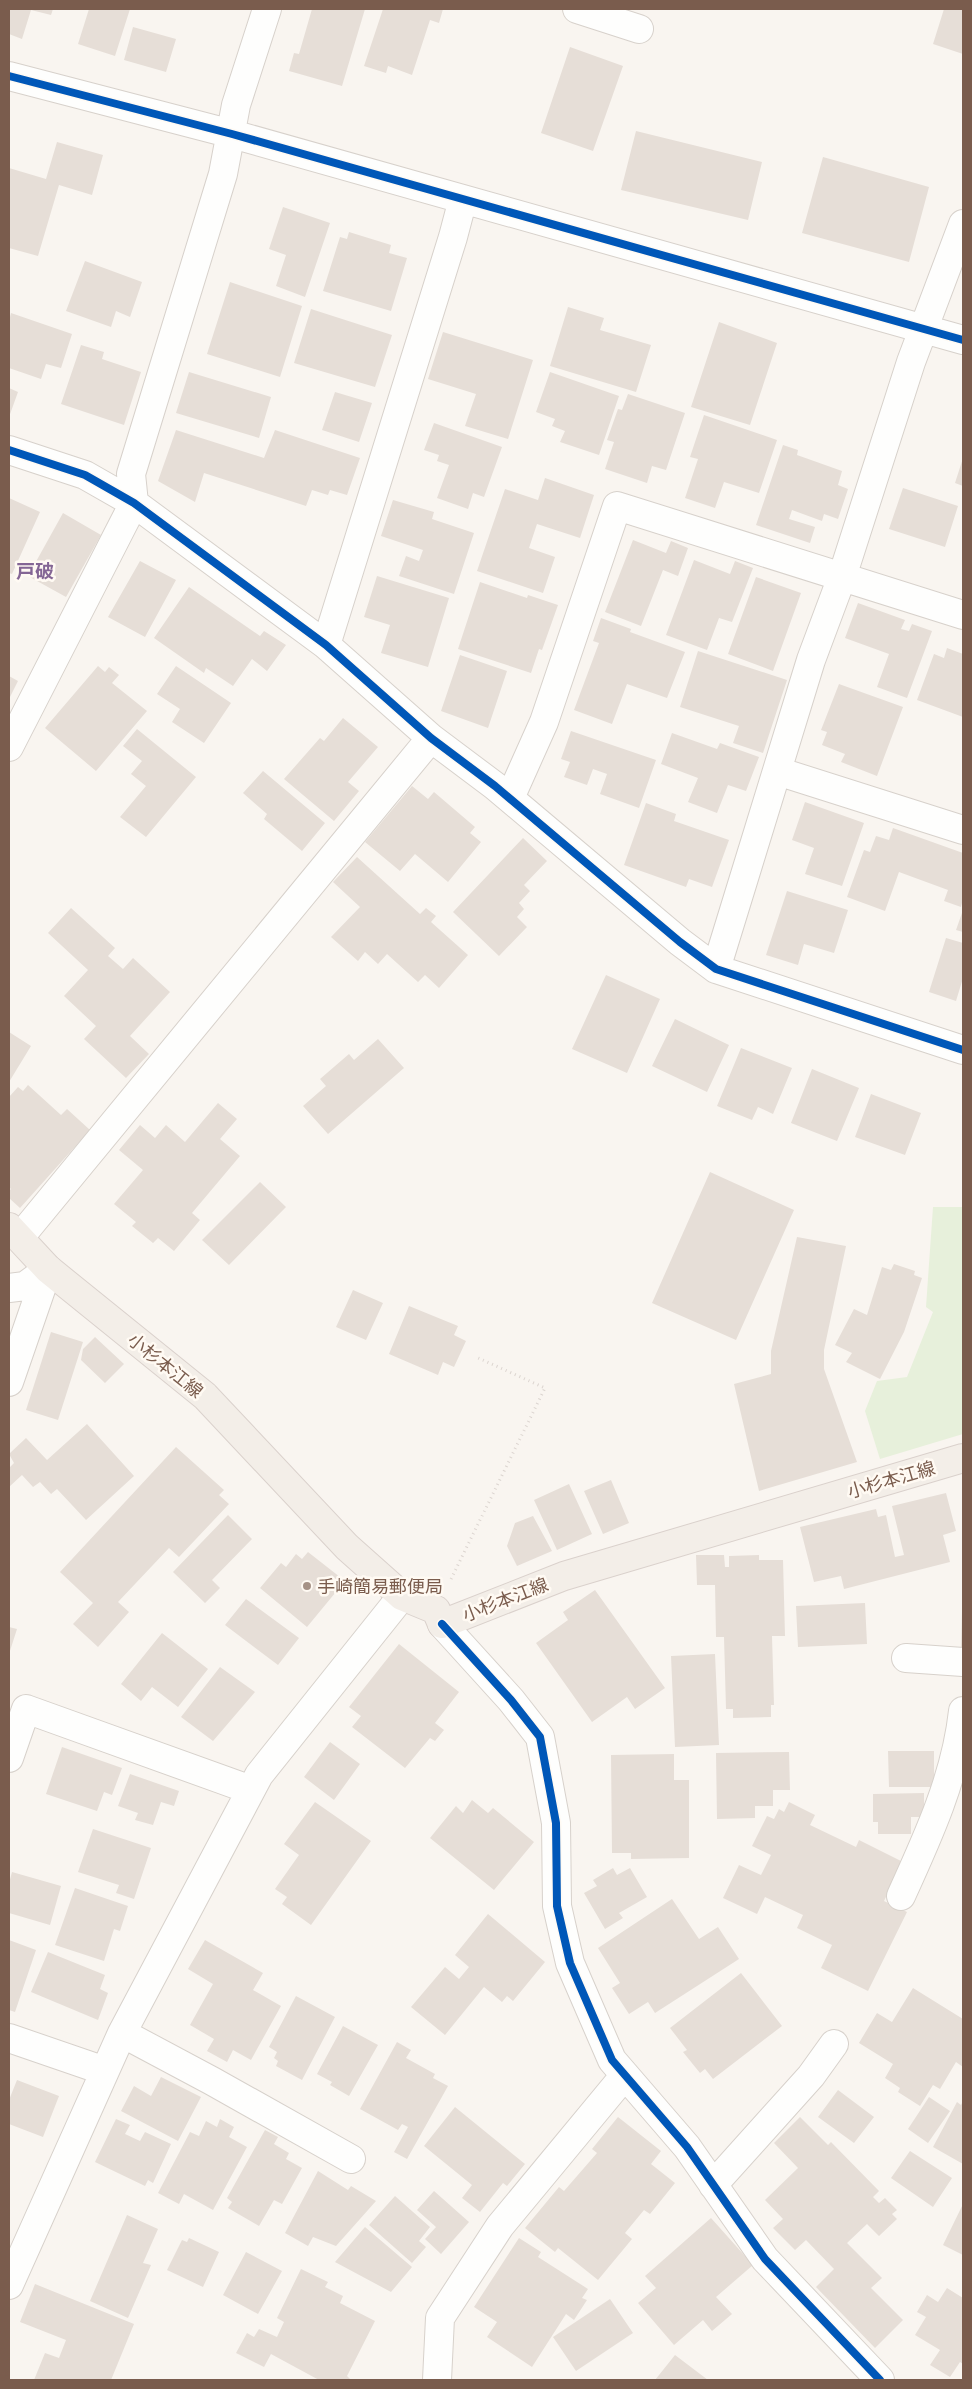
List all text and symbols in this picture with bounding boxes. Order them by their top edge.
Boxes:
district label: 戸破 [16,558,54,584]
street label: 小杉本江線 [123,1327,209,1403]
street label: 小杉本江線 [844,1455,938,1503]
street label: 小杉本江線 [459,1572,551,1626]
place label: 手崎簡易郵便局 [317,1574,443,1598]
marker: 手崎簡易郵便局 [301,1580,313,1592]

